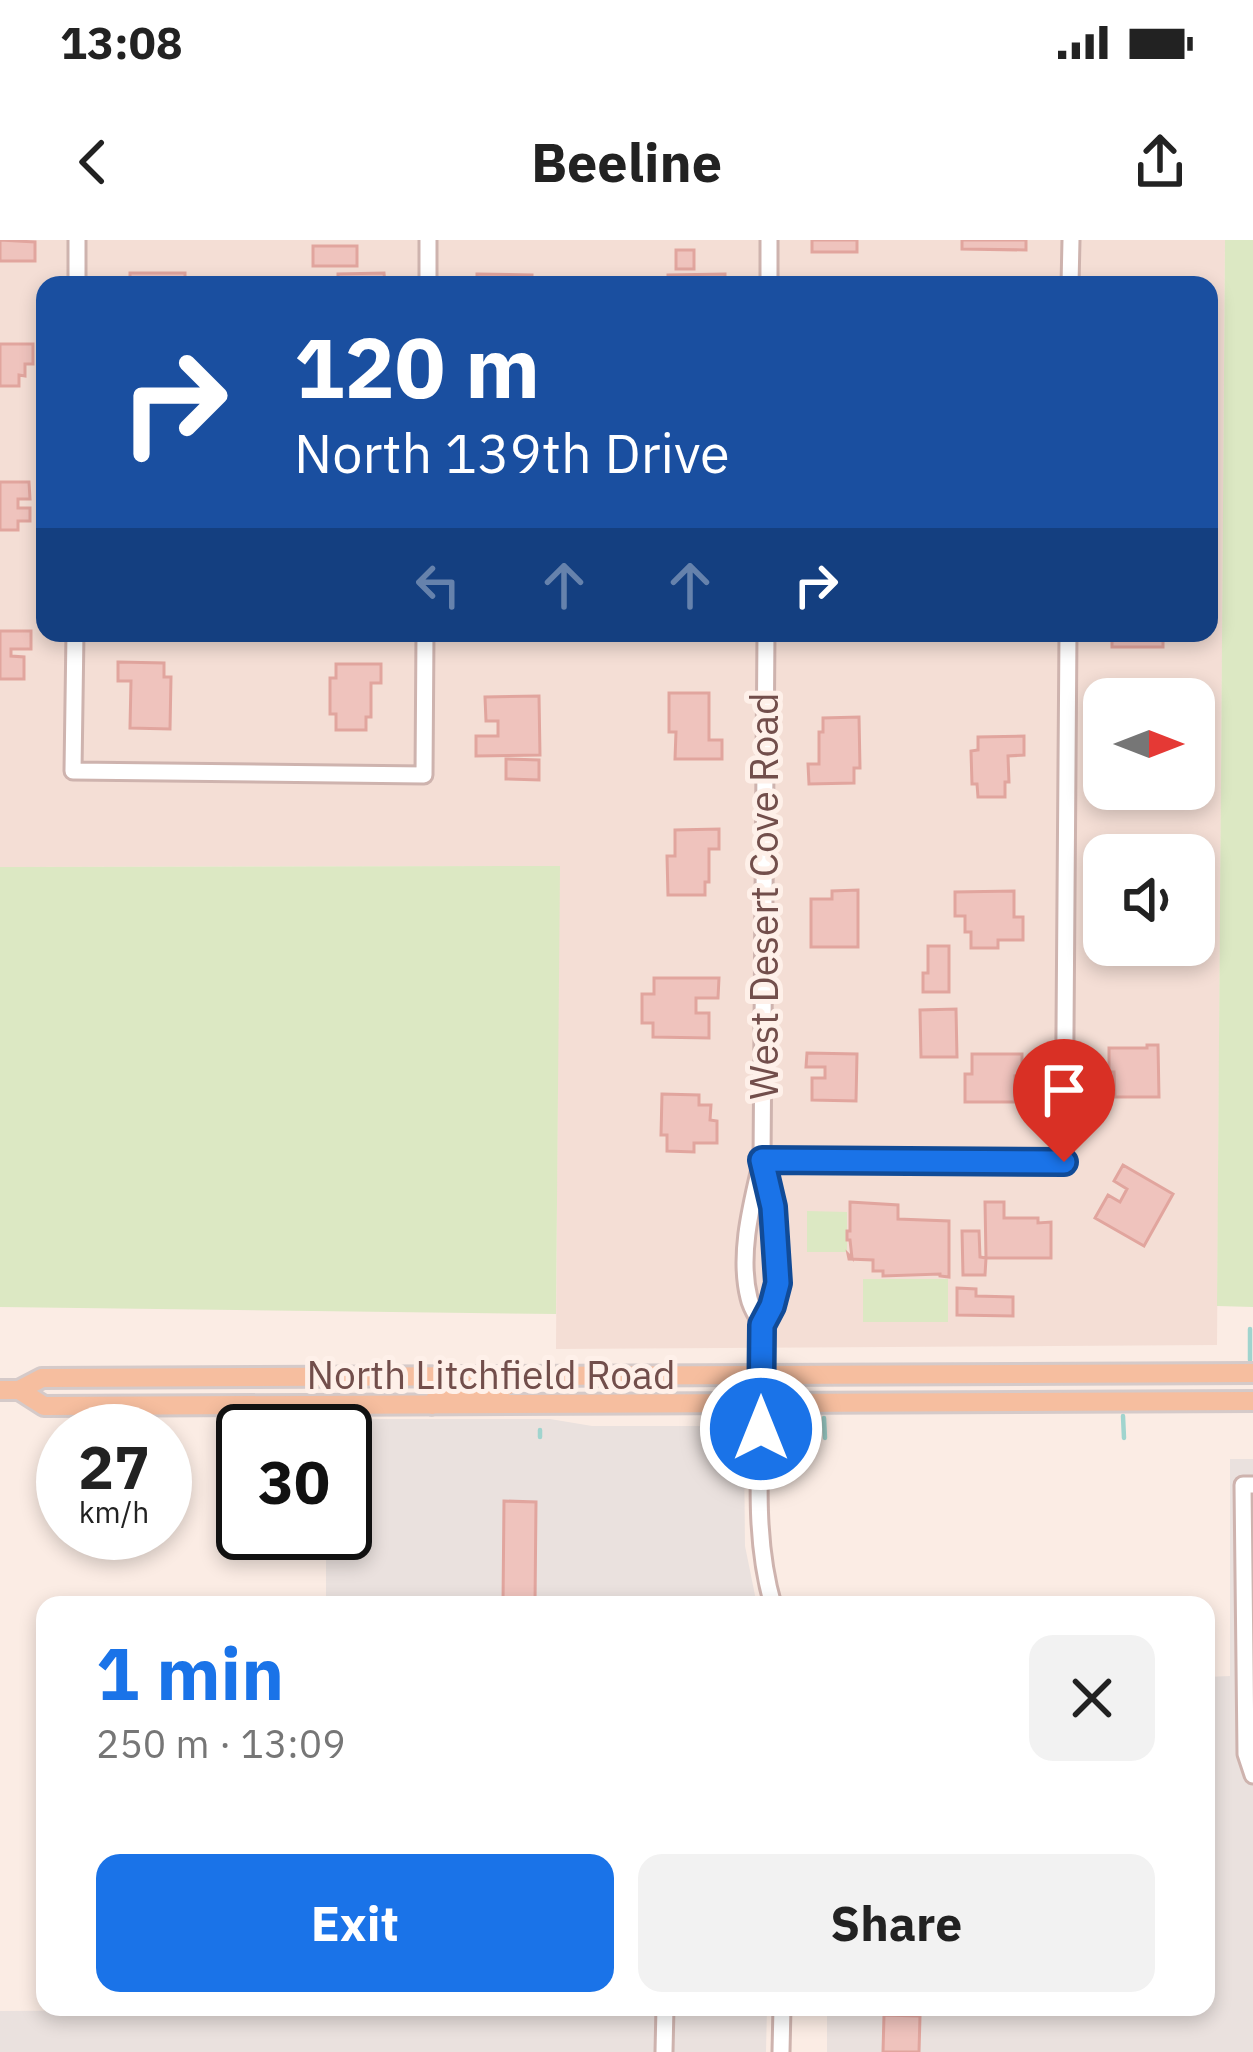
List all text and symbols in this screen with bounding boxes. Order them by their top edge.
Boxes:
text: 13:08 [60,13,183,71]
text: Beeline [531,127,722,197]
icon: back [60,129,126,195]
icon: share [1127,129,1193,195]
text: 120 m [294,312,540,421]
icon: right [96,324,252,480]
text: North 139th Drive [294,418,730,488]
icon: left [405,552,471,618]
icon: ahead [531,552,597,618]
icon: ahead [657,552,723,618]
icon: right [783,552,849,618]
north arrow [1083,678,1215,810]
map controls [1083,678,1215,966]
street label: West Desert Cove Road [738,692,789,1100]
button: sound [1083,834,1215,966]
pin [1013,1039,1115,1162]
icon: arrive [1031,1057,1097,1123]
street label: North Litchfield Road [306,1349,676,1400]
position arrow [698,1366,824,1492]
speed limit sign: 30 [216,1404,372,1560]
text: 27 [78,1427,150,1506]
text: km/h [79,1492,149,1531]
text: 1 min [96,1626,284,1720]
button: close [1029,1635,1155,1761]
text: 250 m · 13:09 [96,1718,346,1769]
button: Exit [96,1854,614,1992]
button: Share [638,1854,1155,1992]

